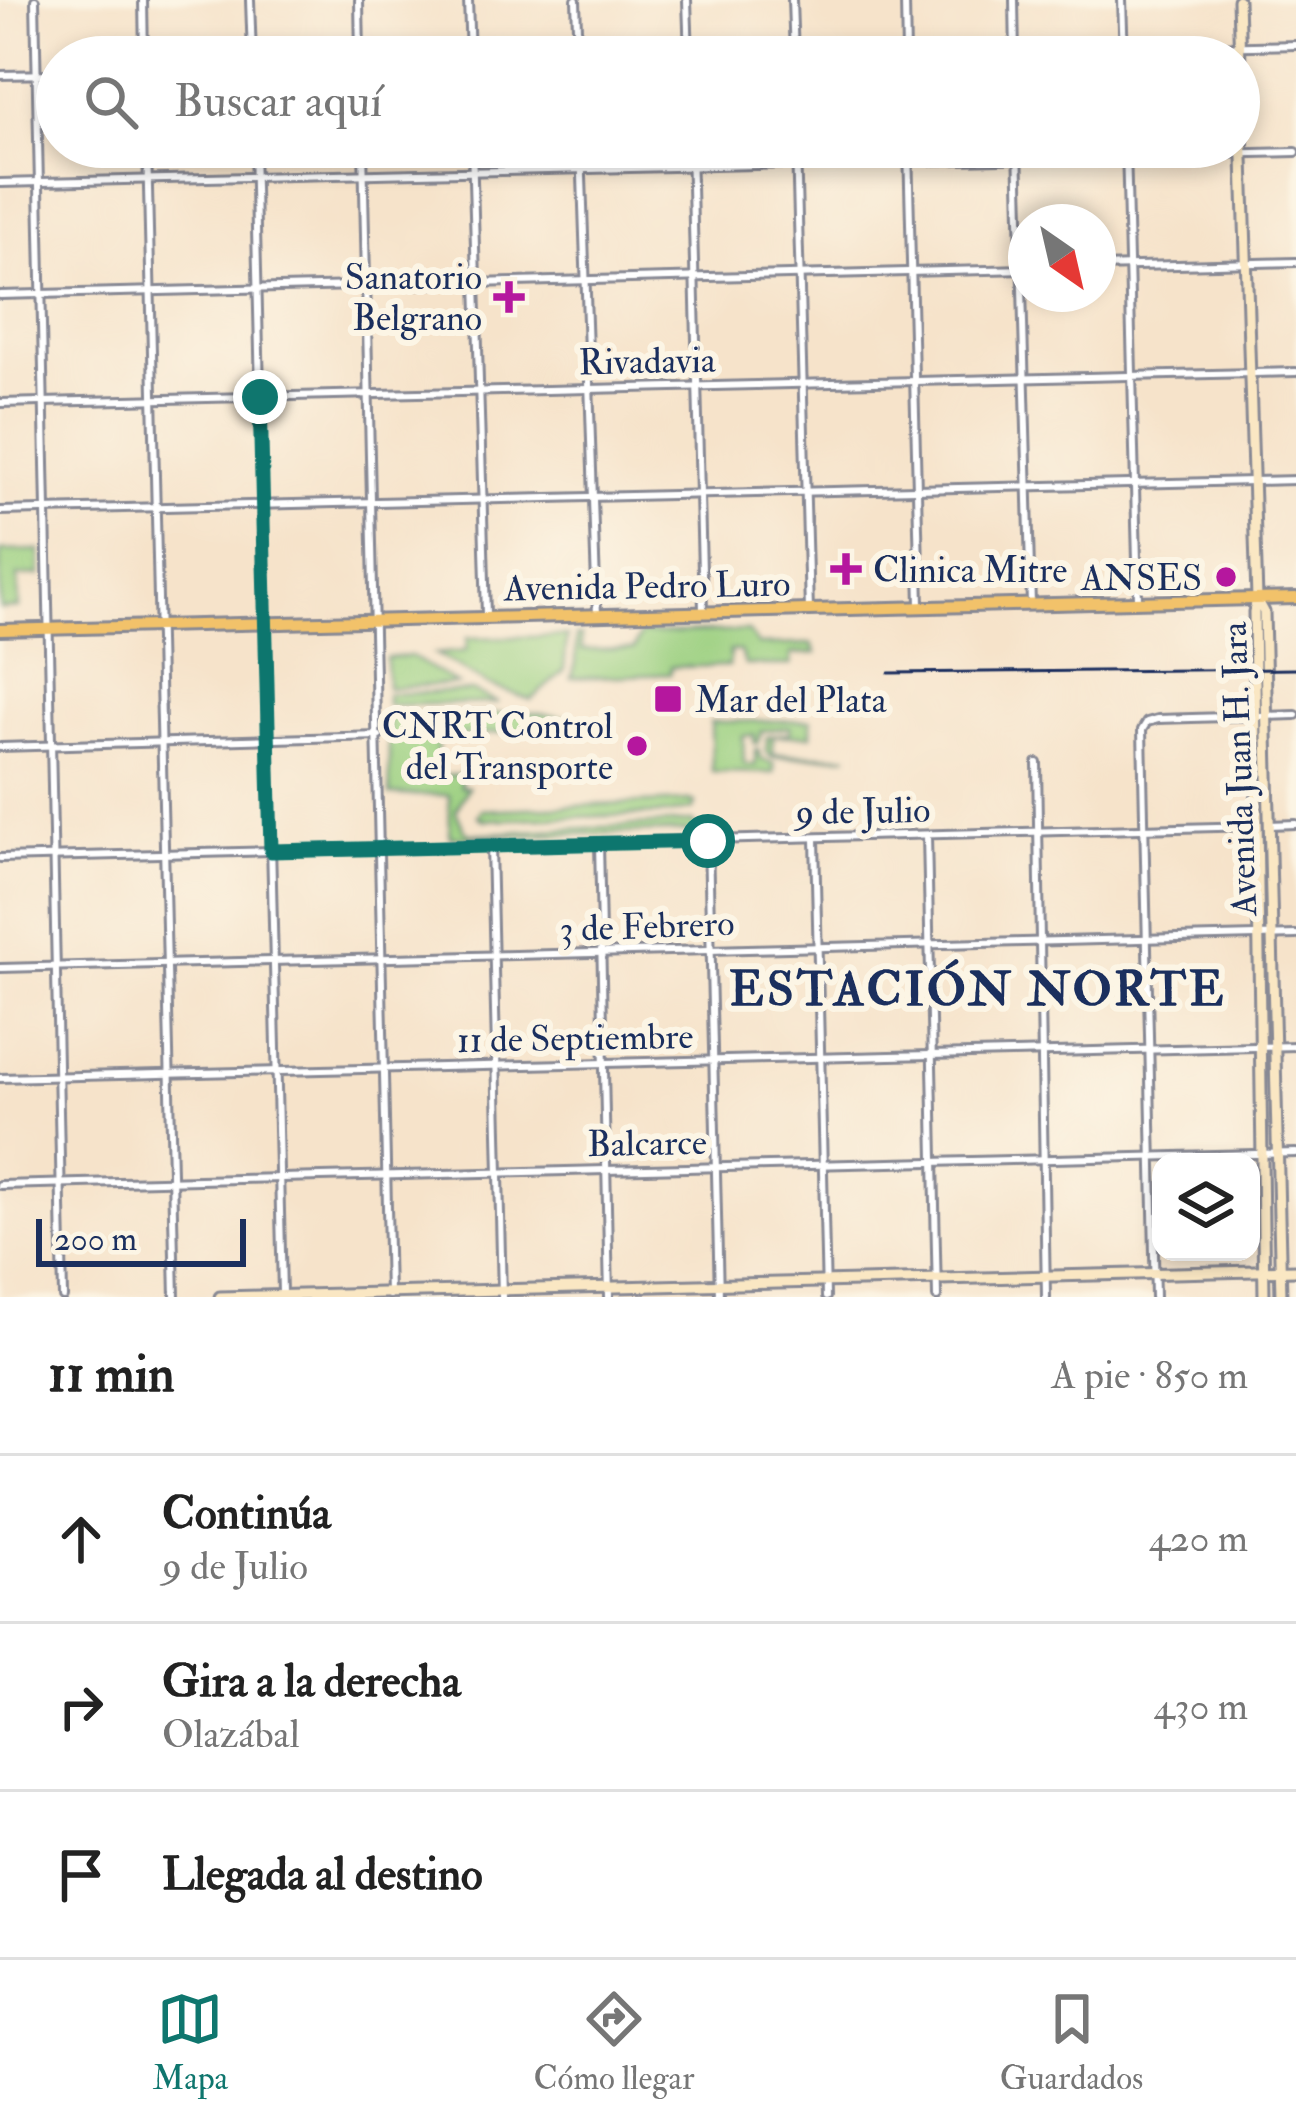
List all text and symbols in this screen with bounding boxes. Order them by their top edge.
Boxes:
search box [36,36,1260,168]
icon: search [78,69,144,135]
text: Buscar aquí [174,74,382,130]
north arrow [1008,204,1116,312]
place label: Sanatorio Belgrano [345,255,482,341]
marker: Sanatorio Belgrano [493,281,525,313]
street label: Rivadavia [578,338,717,385]
route end [233,370,287,424]
place label: Clinica Mitre [873,548,1067,593]
marker: Clinica Mitre [830,553,862,585]
place label: ANSES [1080,556,1202,601]
street label: Avenida Pedro Luro [502,562,791,612]
marker: ANSES [1213,564,1239,590]
street label: Avenida Juan H. Jara [1212,620,1267,918]
place label: Mar del Plata [695,678,888,723]
marker: Mar del Plata [652,683,684,715]
place label: CNRT Control del Transporte [382,704,613,790]
marker: CNRT Control del Transporte [624,733,650,759]
street label: 9 de Julio [792,788,931,835]
route start [681,814,735,868]
street label: 3 de Febrero [559,901,735,952]
district label: ESTACIÓN NORTE [729,958,1227,1020]
street label: 11 de Septiembre [456,1014,694,1063]
street label: Balcarce [587,1120,707,1167]
map controls [1152,1153,1260,1261]
button: layers [1152,1153,1260,1261]
scale bar [36,1213,246,1266]
text: 200 m [54,1219,137,1260]
text: 11 min [48,1343,175,1407]
text: A pie · 850 m [1051,1351,1248,1400]
text: Continúa [162,1486,331,1542]
icon: ahead [48,1506,114,1572]
text: 420 m [1149,1514,1248,1563]
text: 9 de Julio [162,1542,308,1591]
text: Gira a la derecha [162,1654,461,1710]
icon: right [48,1674,114,1740]
text: 430 m [1154,1682,1248,1731]
text: Olazábal [162,1710,300,1759]
icon: arrive [48,1842,114,1908]
text: Llegada al destino [162,1847,483,1903]
tab: Mapa [153,1986,228,2099]
tab: Cómo llegar [533,1986,694,2099]
tab: Guardados [1000,1986,1143,2099]

